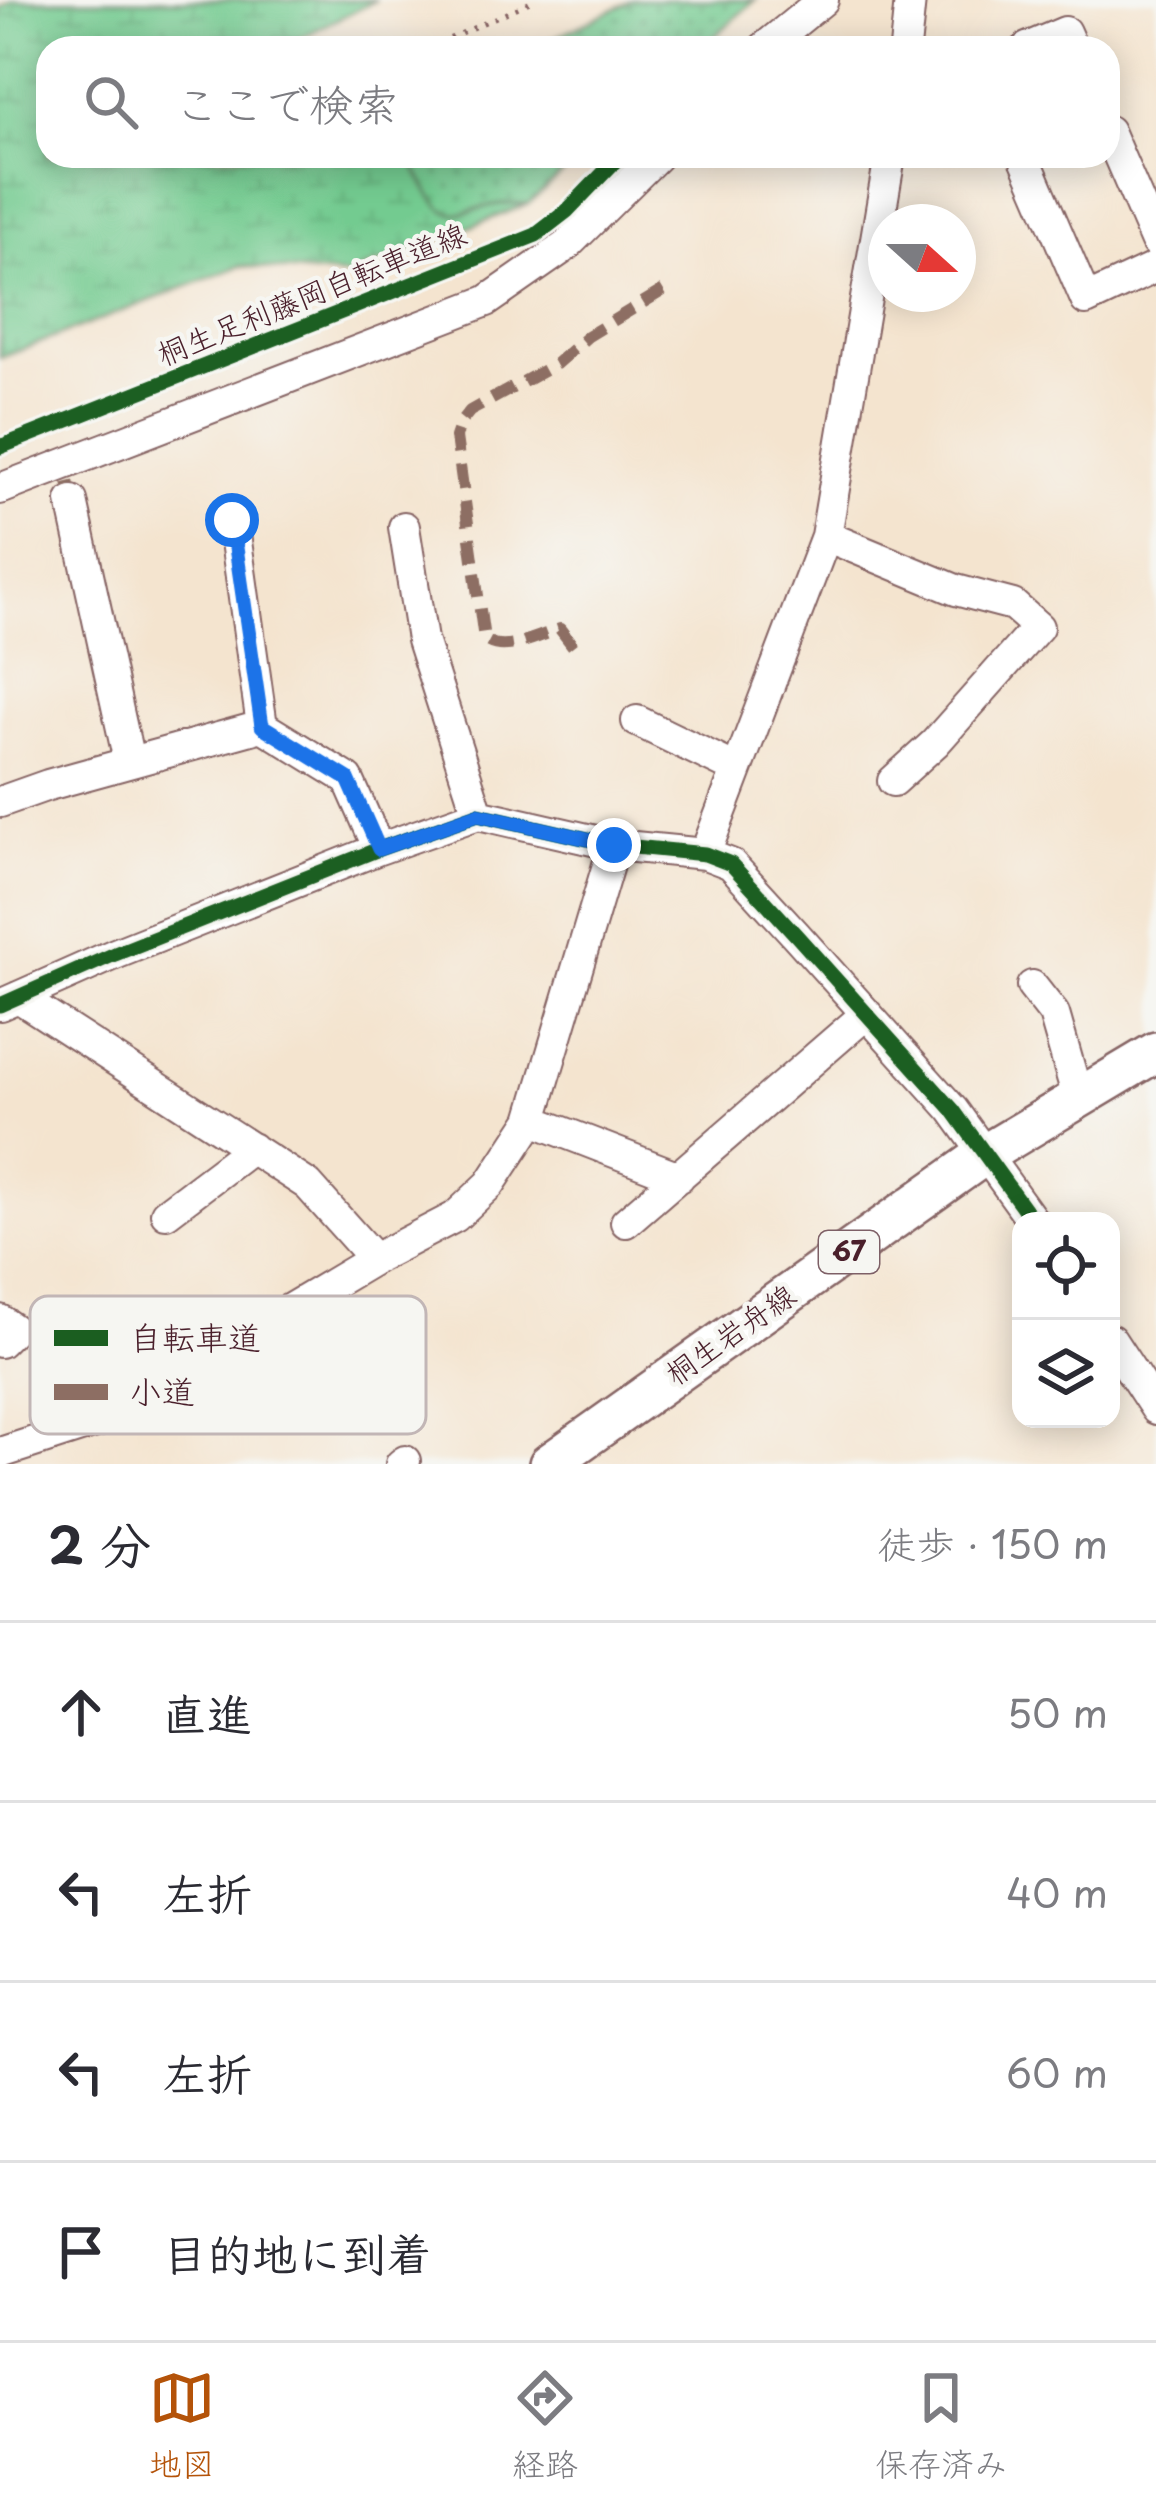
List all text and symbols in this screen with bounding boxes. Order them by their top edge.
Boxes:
search box [36,36,1120,168]
text: ここで検索 [174,68,399,136]
icon: search [78,69,144,135]
north arrow [868,204,976,312]
street label: 桐生足利藤岡自転車道線 [150,210,472,375]
route start [205,493,259,547]
route end [587,818,641,872]
map controls [1012,1212,1120,1428]
button: locate [1012,1212,1120,1320]
road number: 67 [819,1231,879,1273]
street label: 桐生岩舟線 [655,1272,804,1394]
legend [30,1296,426,1434]
text: 自転車道 [129,1311,261,1361]
button: layers [1012,1320,1120,1428]
text: 小道 [129,1365,195,1415]
text: 2 分 [48,1504,151,1581]
text: 徒歩 · 150 m [877,1513,1108,1572]
text: 直進 [162,1678,252,1746]
icon: ahead [48,1679,114,1745]
text: 50 m [1007,1682,1108,1741]
text: 左折 [162,1858,252,1926]
icon: left [48,1859,114,1925]
text: 40 m [1006,1862,1108,1921]
text: 左折 [162,2038,252,2106]
icon: left [48,2039,114,2105]
text: 60 m [1006,2042,1108,2101]
text: 目的地に到着 [162,2218,432,2286]
icon: arrive [48,2219,114,2285]
tab: 地図 [149,2365,215,2487]
tab: 経路 [512,2365,578,2487]
tab: 保存済み [875,2365,1007,2487]

